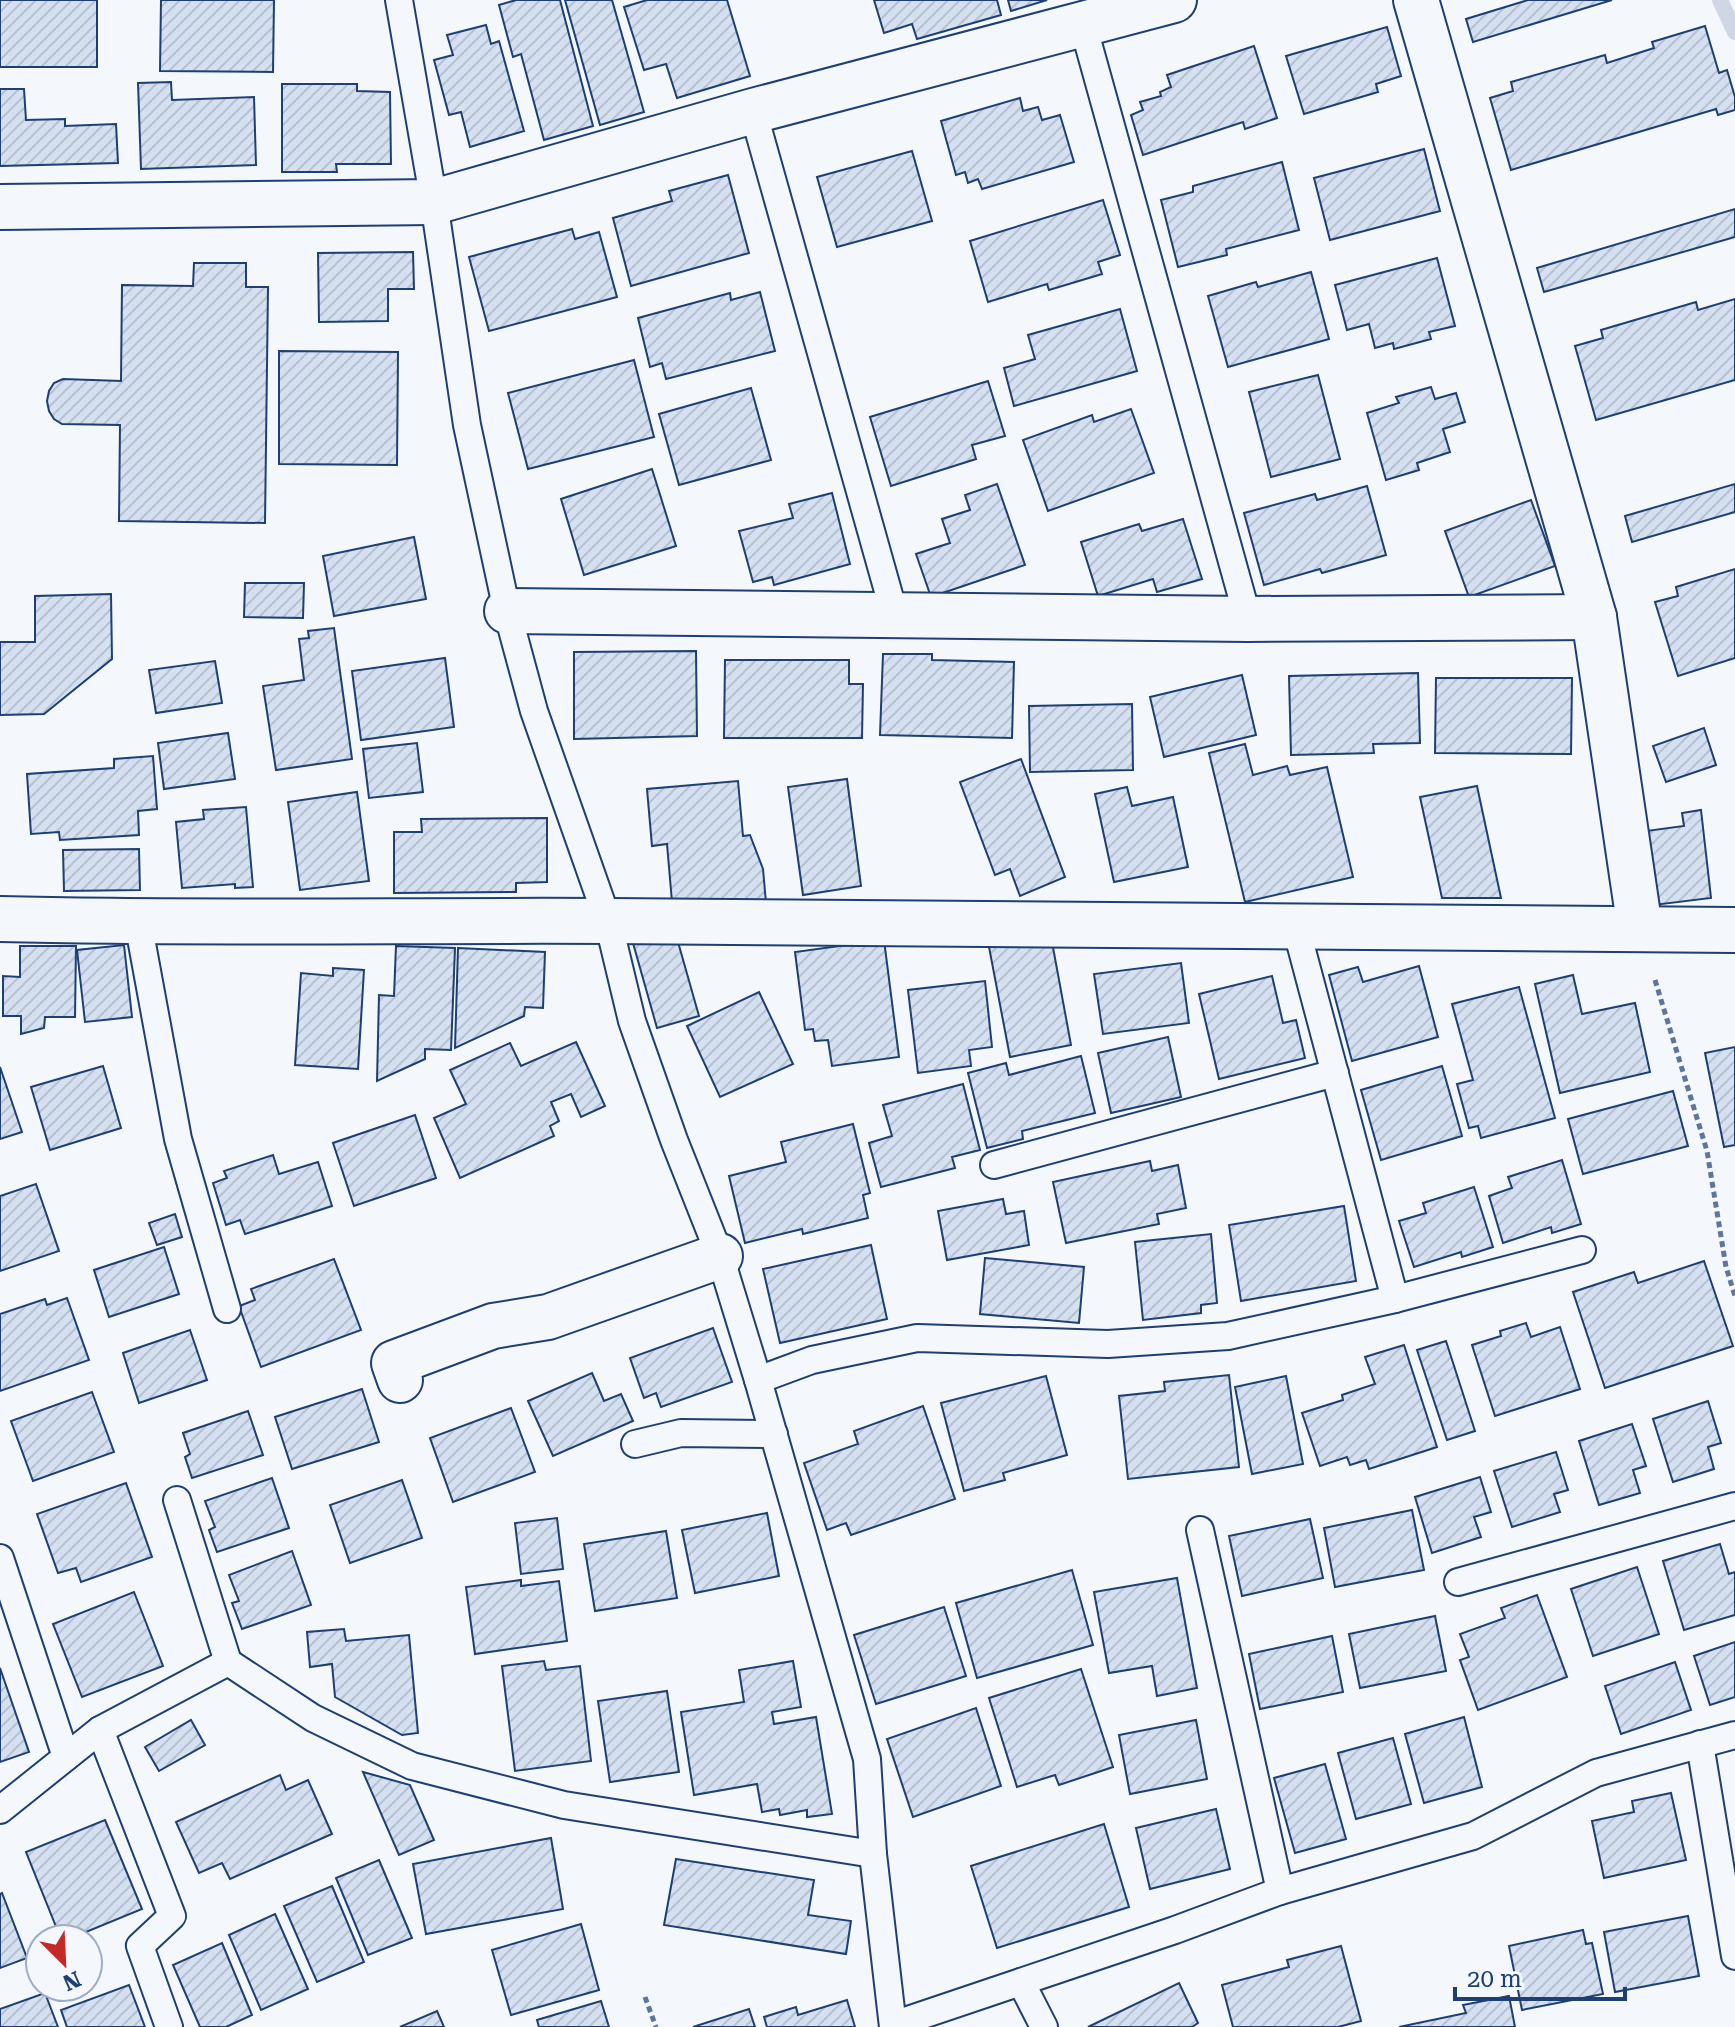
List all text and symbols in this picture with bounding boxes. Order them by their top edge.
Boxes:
north arrow [24,1923,104,2003]
scale bar [1455,1951,1625,2001]
text: 20 m [1467,1965,1522,1993]
text: N [59,1966,85,1996]

